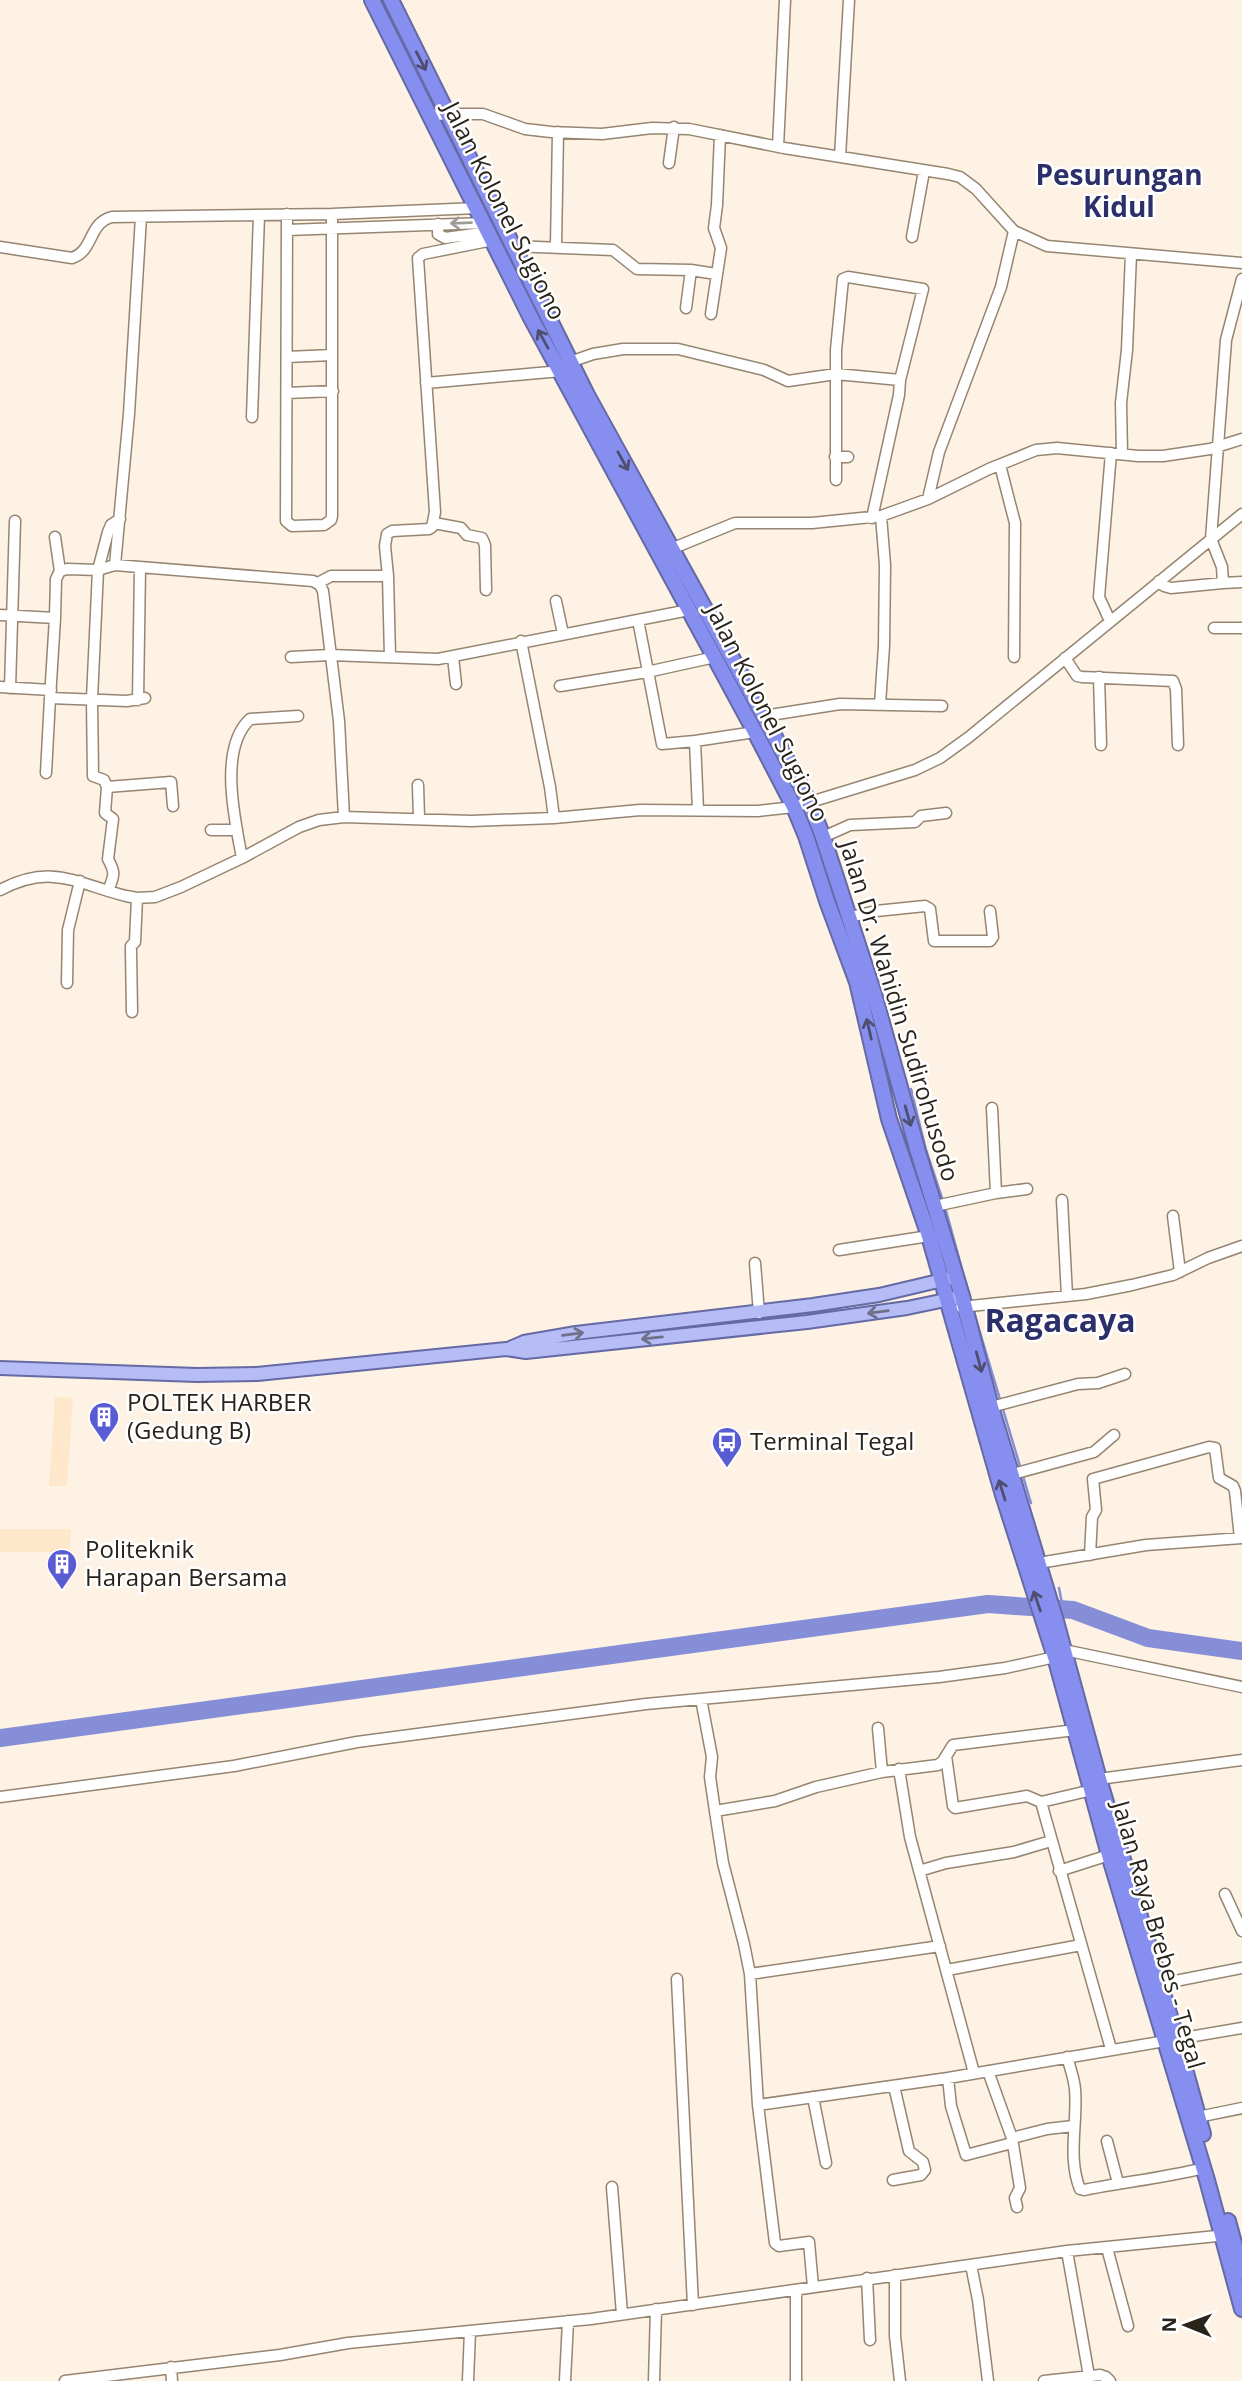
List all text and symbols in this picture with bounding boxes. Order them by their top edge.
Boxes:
one-way arrow [415,50,428,71]
street label: Jalan Kolonel Sugiono [435,94,575,325]
district label: Pesurungan Kidul [1035,155,1203,225]
one-way arrow [450,217,473,230]
one-way arrow [536,329,550,349]
one-way arrow [617,450,630,471]
street label: Jalan Kolonel Sugiono [698,596,838,827]
street label: Jalan Dr. Wahidin Sudirohusodo [832,834,968,1185]
one-way arrow [862,1018,875,1041]
one-way arrow [902,1104,915,1126]
district label: Ragacaya [984,1298,1136,1341]
one-way arrow [868,1306,890,1319]
one-way arrow [561,1328,583,1341]
one-way arrow [642,1332,664,1345]
one-way arrow [973,1350,986,1373]
place label: POLTEK HARBER (Gedung B) [127,1385,312,1446]
building icon: POLTEK HARBER (Gedung B) [87,1400,121,1444]
place label: Terminal Tegal [750,1424,914,1457]
bus stop icon: Terminal Tegal [710,1425,744,1469]
one-way arrow [994,1479,1007,1501]
place label: Politeknik Harapan Bersama [85,1532,287,1593]
building icon: Politeknik Harapan Bersama [45,1547,79,1591]
one-way arrow [1030,1590,1043,1612]
street label: Jalan Raya Brebes - Tegal [1105,1795,1214,2073]
north arrow [1151,2290,1221,2360]
text: N [1156,2317,1182,2333]

